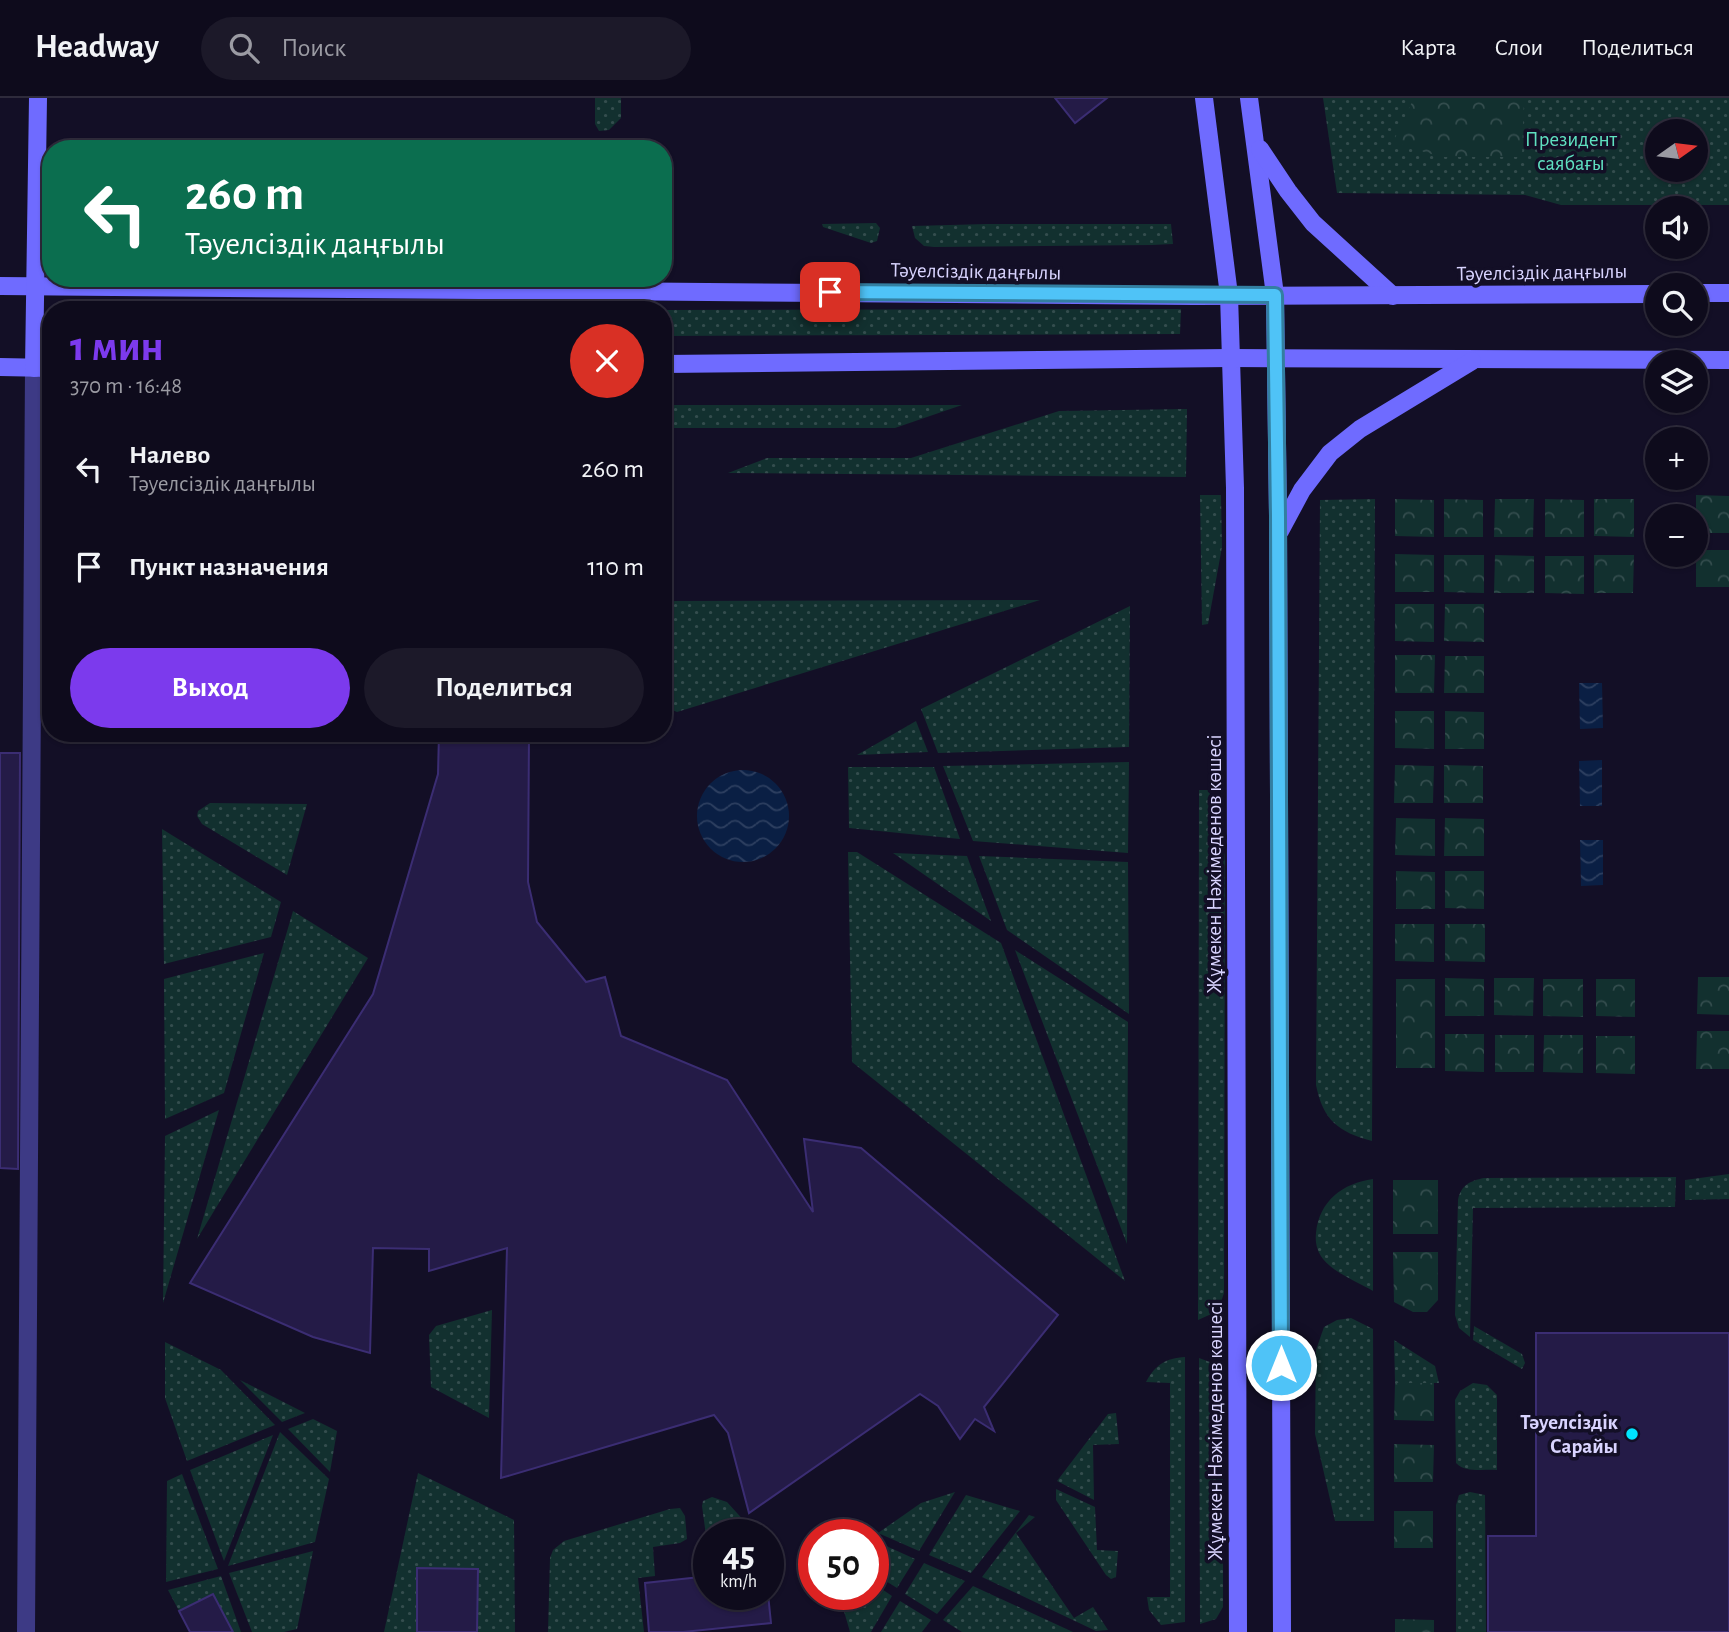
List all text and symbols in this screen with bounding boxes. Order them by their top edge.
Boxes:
search box [201,17,691,80]
icon: search [225,29,263,67]
text: Headway [35,31,159,64]
text: Поиск [281,35,346,61]
text: Карта [1400,36,1456,60]
text: Слои [1494,36,1543,60]
text: Поделиться [1581,36,1694,60]
north arrow [1645,119,1708,182]
map controls [1645,119,1708,567]
park label: Президент саябағы [1525,129,1618,174]
icon: left [70,168,161,259]
text: 260 m [185,170,304,219]
button: sound [1645,196,1708,259]
text: Тәуелсіздік даңғылы [185,228,445,260]
street label: Тәуелсіздік даңғылы [891,260,1061,283]
street label: Тәуелсіздік даңғылы [1457,261,1627,284]
pin [800,262,860,322]
icon: arrive [811,273,849,311]
button: search [1645,273,1708,336]
button: close [570,324,644,398]
text: 1 мин [70,326,164,368]
button: layers [1645,350,1708,413]
text: 370 m · 16:48 [70,375,182,398]
button: + [1645,427,1708,490]
text: Налево [129,442,210,468]
icon: left [70,450,108,488]
text: 260 m [581,456,644,482]
text: Тәуелсіздік даңғылы [129,473,316,496]
button: − [1645,504,1708,567]
icon: arrive [70,548,108,586]
text: Пункт назначения [129,554,329,580]
text: 110 m [587,554,644,580]
button: Выход [70,648,350,728]
button: Поделиться [364,648,644,728]
street label: Жұмекен Нәжімеденов көшесі [1204,734,1225,994]
street label: Жұмекен Нәжімеденов көшесі [1205,1301,1226,1561]
position arrow [1244,1328,1318,1402]
place label: Тәуелсіздік Сарайы [1520,1412,1619,1457]
marker: Тәуелсіздік Сарайы [1624,1426,1640,1442]
speed limit sign: 50 [798,1519,889,1610]
text: 45 [722,1538,755,1573]
text: km/h [720,1573,757,1591]

